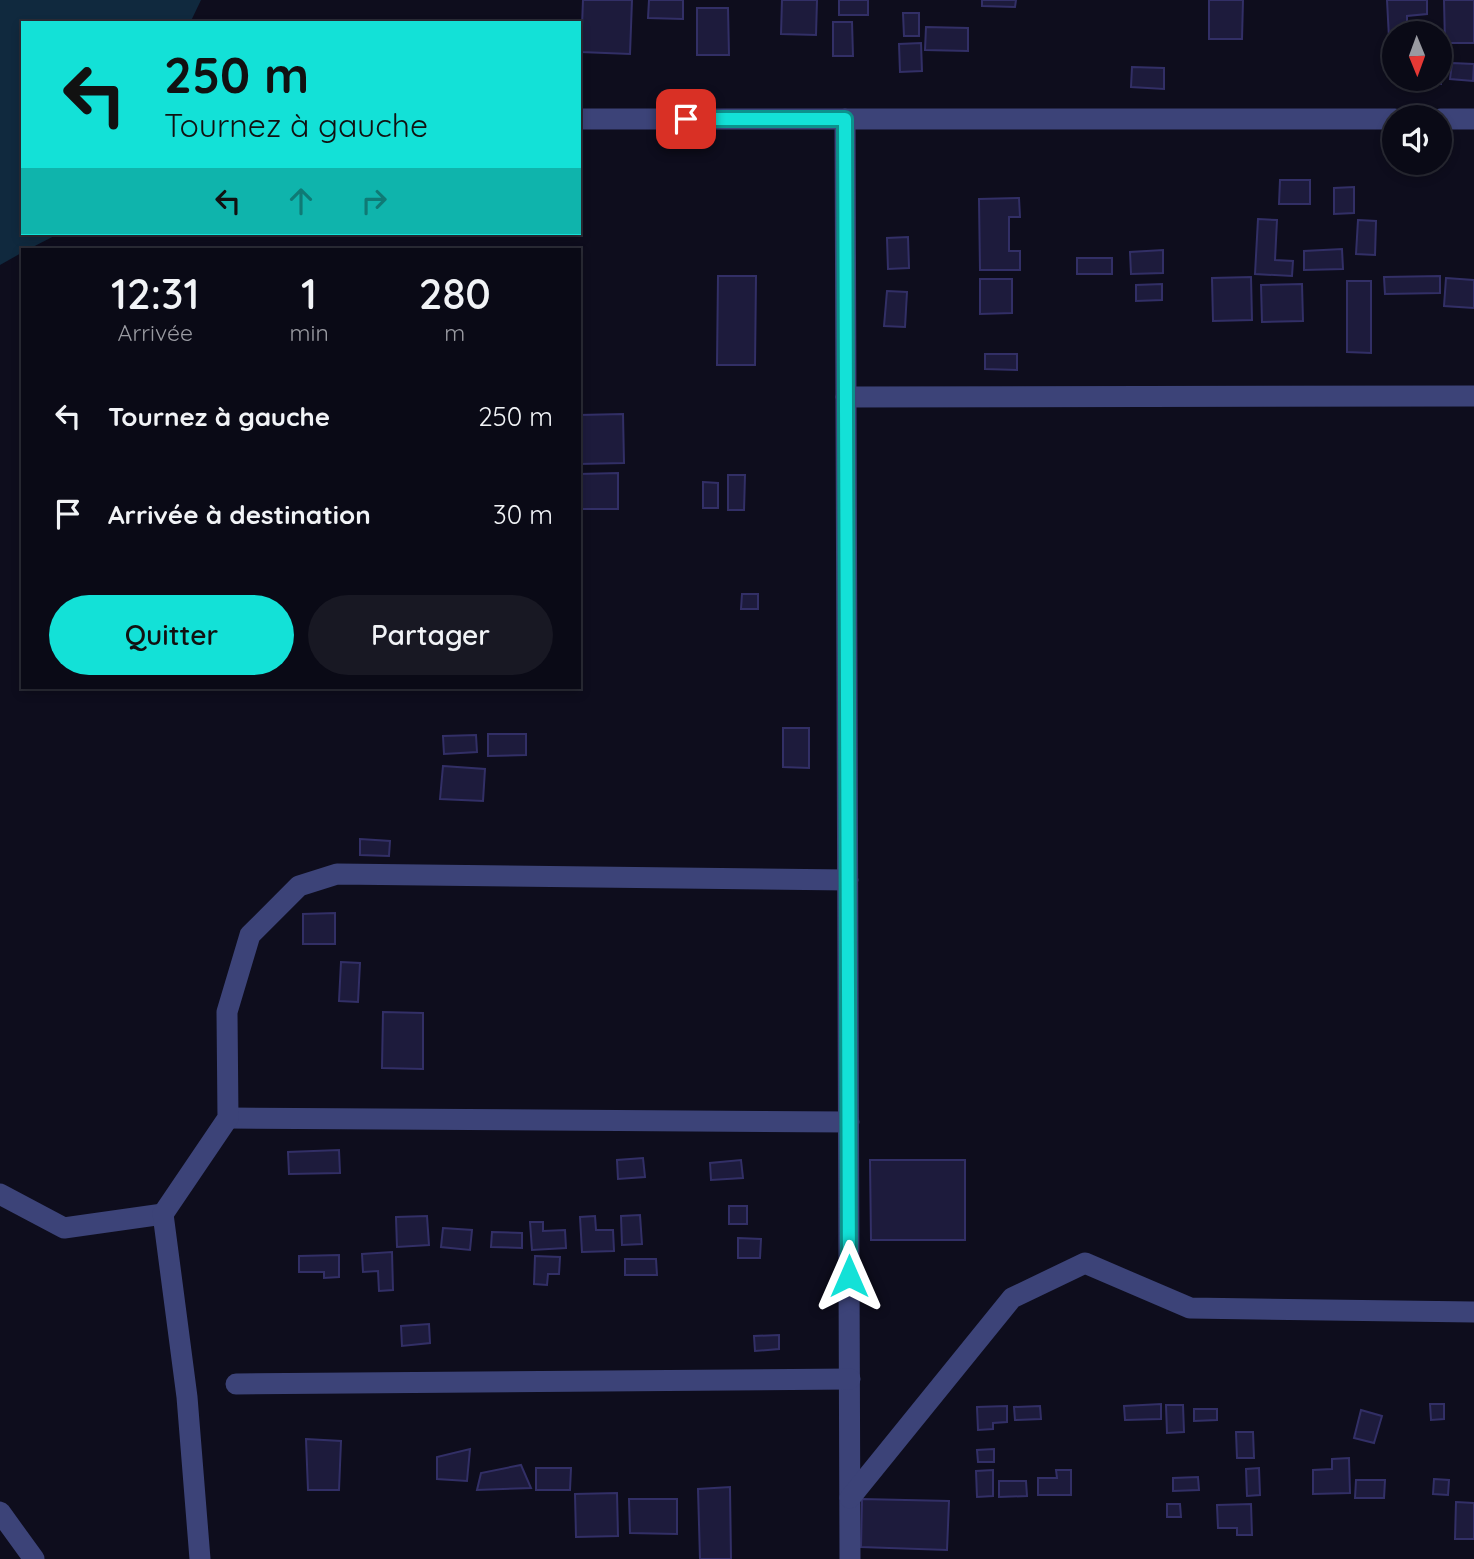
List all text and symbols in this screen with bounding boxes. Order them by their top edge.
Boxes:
north arrow [1382,21,1452,91]
map controls [1382,21,1452,175]
text: 250 m [164,44,309,105]
icon: left [49,49,140,140]
pin [656,89,716,149]
icon: arrive [667,100,705,138]
text: Tournez à gauche [164,105,428,145]
button: sound [1382,105,1452,175]
icon: left [209,182,247,220]
icon: ahead [282,182,320,220]
icon: right [355,182,393,220]
text: 12:31 [111,267,200,320]
text: 1 [301,267,317,320]
text: 280 [419,267,491,320]
text: Arrivée [118,318,193,347]
text: min [290,318,329,347]
text: m [444,318,465,347]
icon: left [49,397,87,435]
text: Tournez à gauche [108,400,330,433]
text: 250 m [478,400,553,433]
icon: arrive [49,495,87,533]
text: Arrivée à destination [108,498,371,531]
text: 30 m [493,498,553,531]
button: Quitter [49,595,294,675]
button: Partager [308,595,553,675]
position arrow [812,1239,886,1313]

